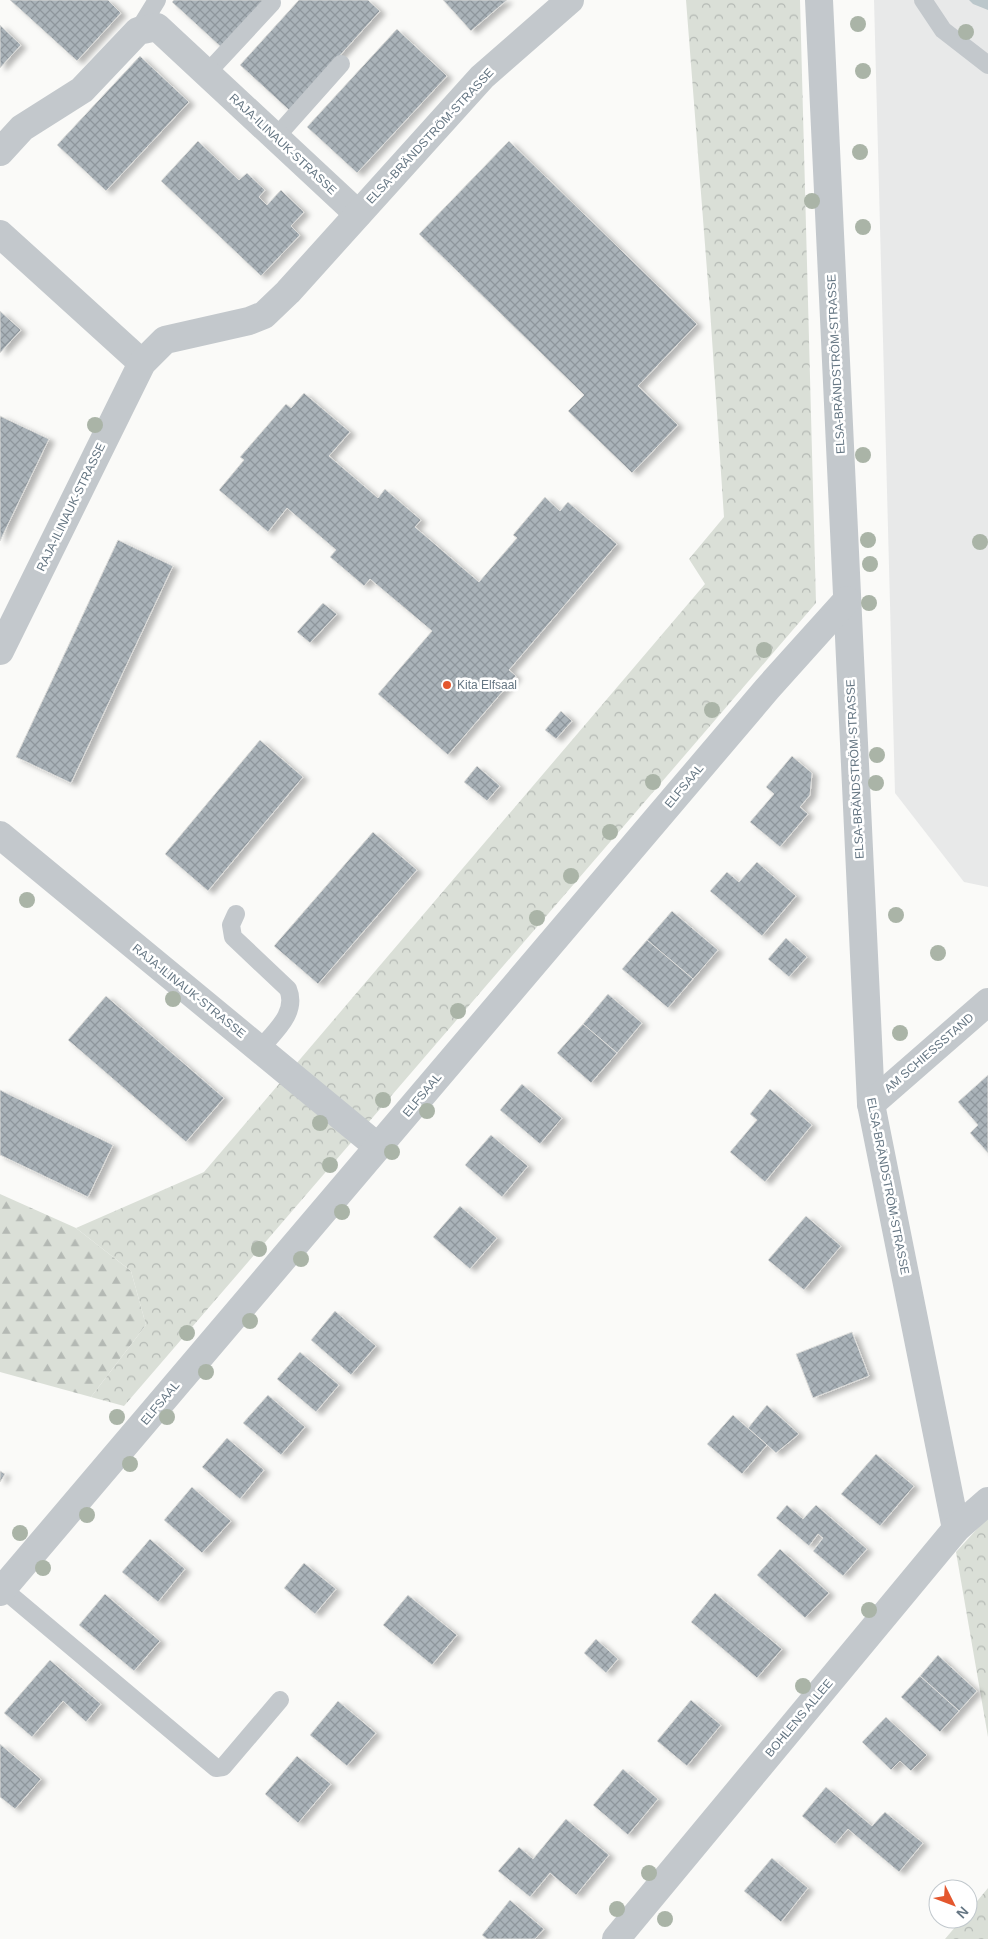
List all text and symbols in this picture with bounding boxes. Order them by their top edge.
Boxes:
street label: ELSA-BRÄNDSTRÖM-STRASSE [363,65,497,207]
street label: RAJA-ILINAUK-STRASSE [227,91,339,197]
street label: ELSA-BRÄNDSTRÖM-STRASSE [824,274,848,454]
street label: RAJA-ILINAUK-STRASSE [34,440,108,574]
place label: Kita Elfsaal [457,678,517,692]
marker: Kita Elfsaal [441,679,453,691]
street label: ELSA-BRÄNDSTRÖM-STRASSE [843,679,867,859]
street label: ELFSAAL [662,761,707,811]
street label: RAJA-ILINAUK-STRASSE [130,941,248,1041]
street label: AM SCHIESSSTAND [881,1010,977,1096]
street label: ELFSAAL [400,1070,445,1120]
street label: ELSA-BRÄNDSTRÖM-STRASSE [864,1096,912,1276]
street label: ELFSAAL [138,1378,183,1428]
street label: BOHLENS ALLEE [762,1676,836,1760]
north arrow [928,1879,978,1929]
text: N [953,1904,972,1922]

